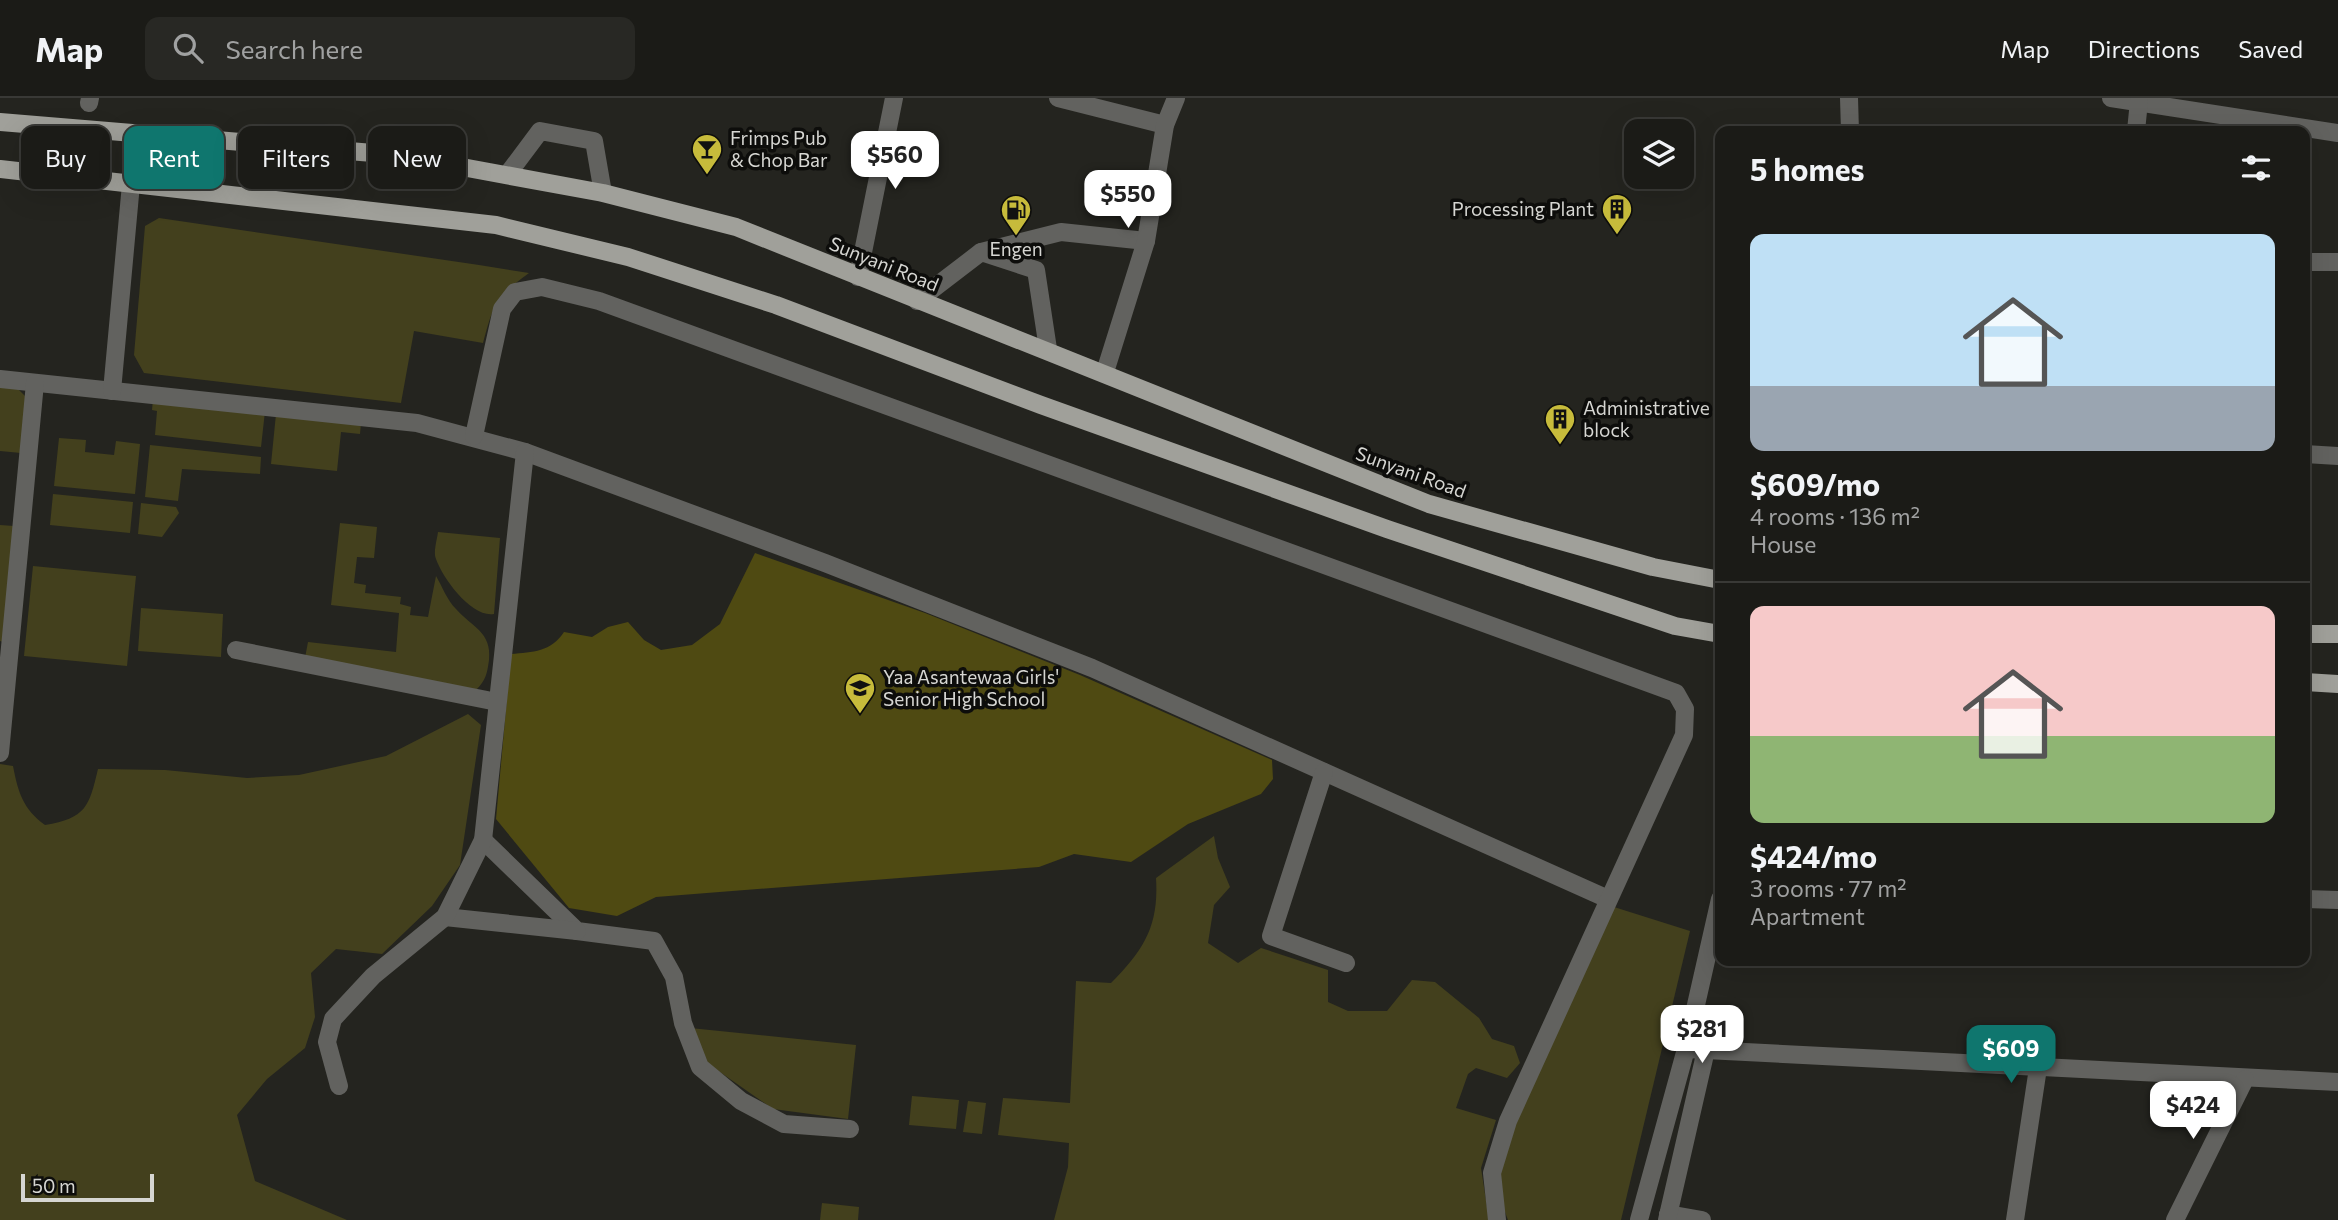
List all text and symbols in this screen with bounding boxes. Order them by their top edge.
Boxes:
search box [145,17,635,80]
text: Map [35,28,103,69]
icon: search [169,29,207,67]
text: Search here [225,33,363,64]
text: Map [2000,34,2050,63]
text: Directions [2088,34,2200,63]
text: Saved [2238,34,2303,63]
map controls [1624,119,1694,189]
button: layers [1624,119,1694,189]
chip: Buy [21,126,110,189]
chip: Rent [124,126,224,189]
chip: Filters [238,126,354,189]
chip: New [368,126,466,189]
place label: Frimps Pub & Chop Bar [730,126,828,171]
bar icon: Frimps Pub & Chop Bar [690,132,724,176]
pin: $560 [854,132,936,191]
text: $560 [867,140,923,168]
icon: filters [2237,149,2275,187]
text: 5 homes [1750,150,1864,187]
pin: $550 [1087,170,1169,230]
text: $550 [1100,179,1156,207]
building icon: Processing Plant [1600,192,1634,236]
fuel station icon: Engen [999,193,1033,237]
place label: Processing Plant [1452,197,1594,220]
street label: Sunyani Road [826,231,942,296]
place label: Engen [989,237,1043,260]
icon: home [1950,279,2076,405]
place label: Administrative block [1583,396,1710,441]
building icon: Administrative block [1543,402,1577,446]
street label: Sunyani Road [1353,441,1470,502]
text: $609/mo [1750,465,1880,502]
text: 4 rooms · 136 m² [1750,502,1920,530]
text: House [1750,530,1816,558]
icon: home [1950,651,2076,777]
place label: Yaa Asantewaa Girls' Senior High School [883,665,1059,710]
school or university icon: Yaa Asantewaa Girls' Senior High School [843,671,877,715]
text: $424/mo [1750,837,1877,874]
text: 3 rooms · 77 m² [1750,874,1907,902]
text: Apartment [1750,902,1865,930]
pin: $281 [1661,1006,1743,1065]
text: $281 [1677,1014,1727,1042]
pin: $609 [1970,1026,2052,1085]
text: $609 [1983,1034,2039,1062]
pin: $424 [2152,1082,2234,1141]
text: $424 [2166,1090,2220,1118]
scale bar [21,1171,154,1203]
text: 50 m [32,1174,76,1197]

